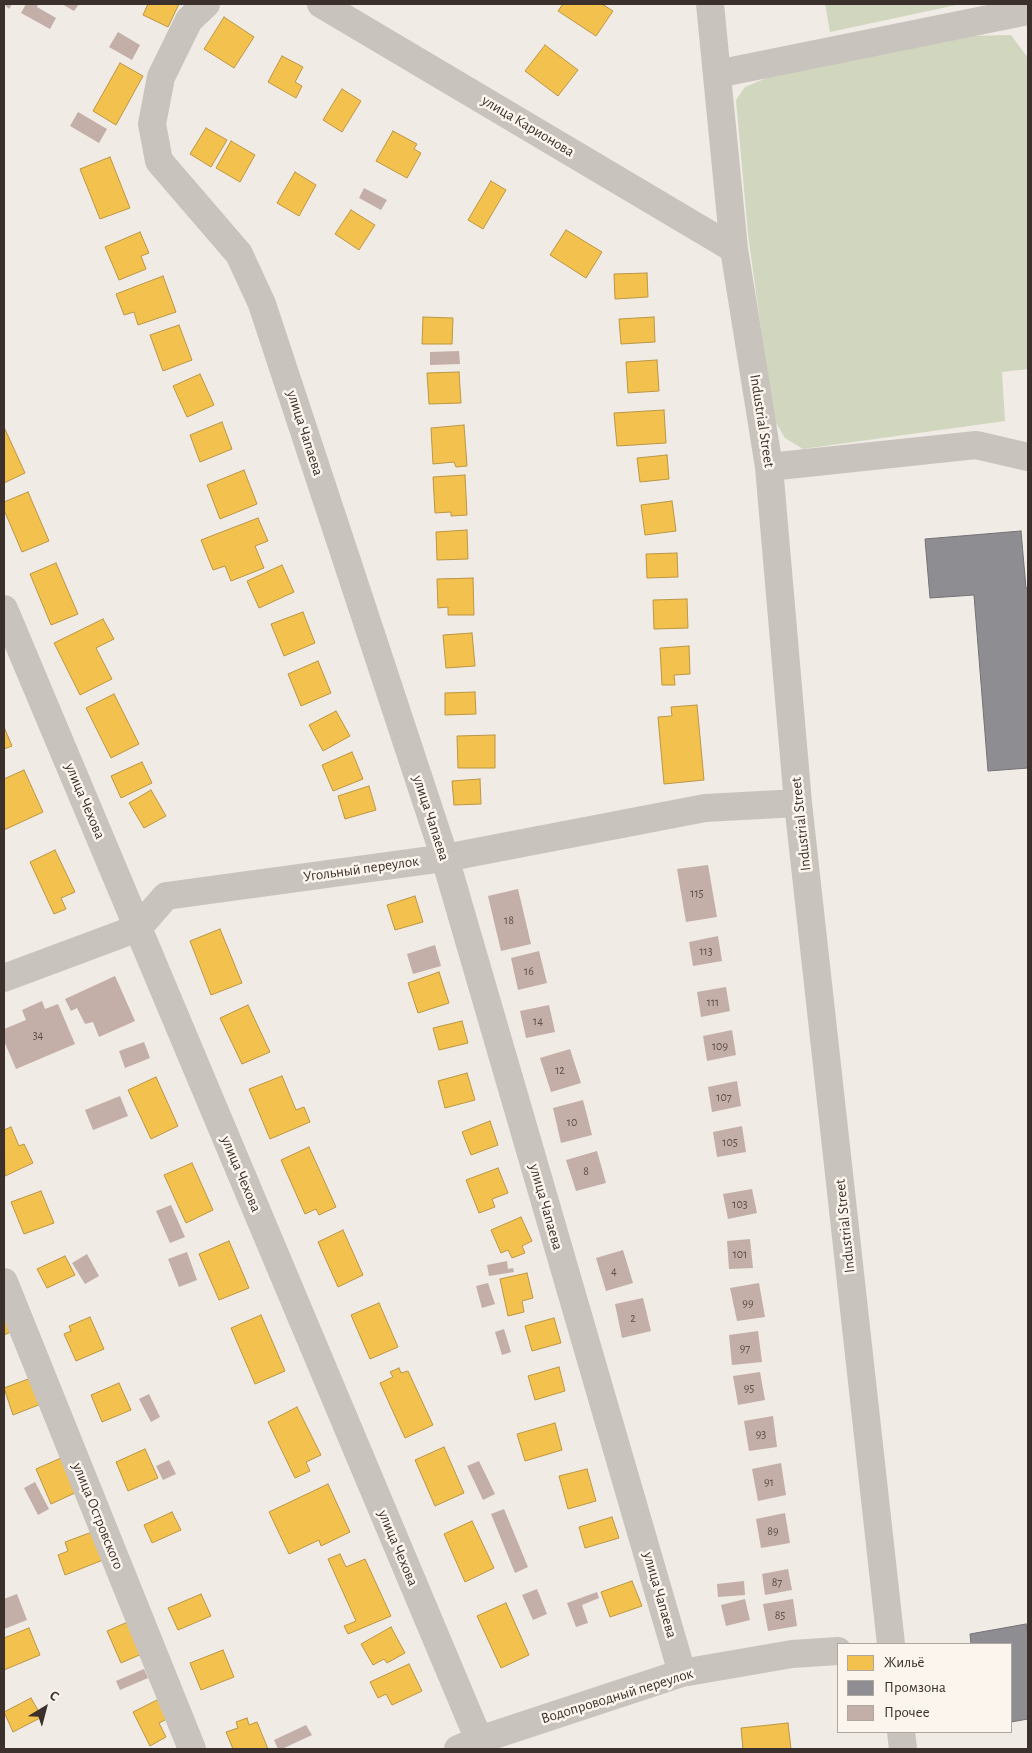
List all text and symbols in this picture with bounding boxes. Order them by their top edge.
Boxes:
street label: улица Карионова [478,91,578,161]
street label: Industrial Street [746,373,778,469]
street label: улица Чапаева [283,388,327,478]
street label: улица Чехова [61,760,109,842]
street label: улица Чапаева [409,773,453,863]
street label: Industrial Street [787,776,815,872]
street label: Угольный переулок [302,852,420,886]
house number: 115 [690,886,704,900]
house number: 18 [504,913,514,927]
house number: 113 [699,944,713,958]
house number: 16 [524,964,534,978]
house number: 111 [707,995,719,1009]
house number: 14 [533,1014,543,1028]
house number: 34 [33,1028,43,1042]
house number: 109 [712,1039,728,1053]
house number: 12 [555,1063,565,1077]
house number: 107 [716,1090,732,1104]
house number: 10 [567,1115,577,1129]
street label: улица Чехова [217,1133,265,1215]
house number: 105 [722,1135,738,1149]
street label: улица Чапаева [525,1162,567,1252]
house number: 8 [583,1164,589,1178]
street label: Industrial Street [831,1178,859,1274]
house number: 103 [732,1197,748,1211]
house number: 101 [733,1247,747,1261]
house number: 4 [611,1264,617,1278]
house number: 99 [742,1296,754,1310]
house number: 2 [630,1311,636,1325]
house number: 97 [740,1341,750,1355]
house number: 95 [744,1381,754,1395]
house number: 93 [756,1427,766,1441]
street label: улица Островского [68,1460,128,1572]
house number: 91 [764,1475,774,1489]
street label: улица Чехова [374,1507,422,1589]
house number: 89 [767,1524,779,1538]
street label: улица Чапаева [639,1550,681,1640]
house number: 87 [772,1575,782,1589]
house number: 85 [775,1608,785,1622]
legend [837,1643,1012,1733]
text: Жильё [884,1655,924,1670]
street label: Водопроводный переулок [539,1664,695,1728]
text: Промзона [884,1680,946,1695]
north arrow [20,1683,70,1733]
text: С [47,1688,61,1704]
text: Прочее [884,1705,930,1720]

